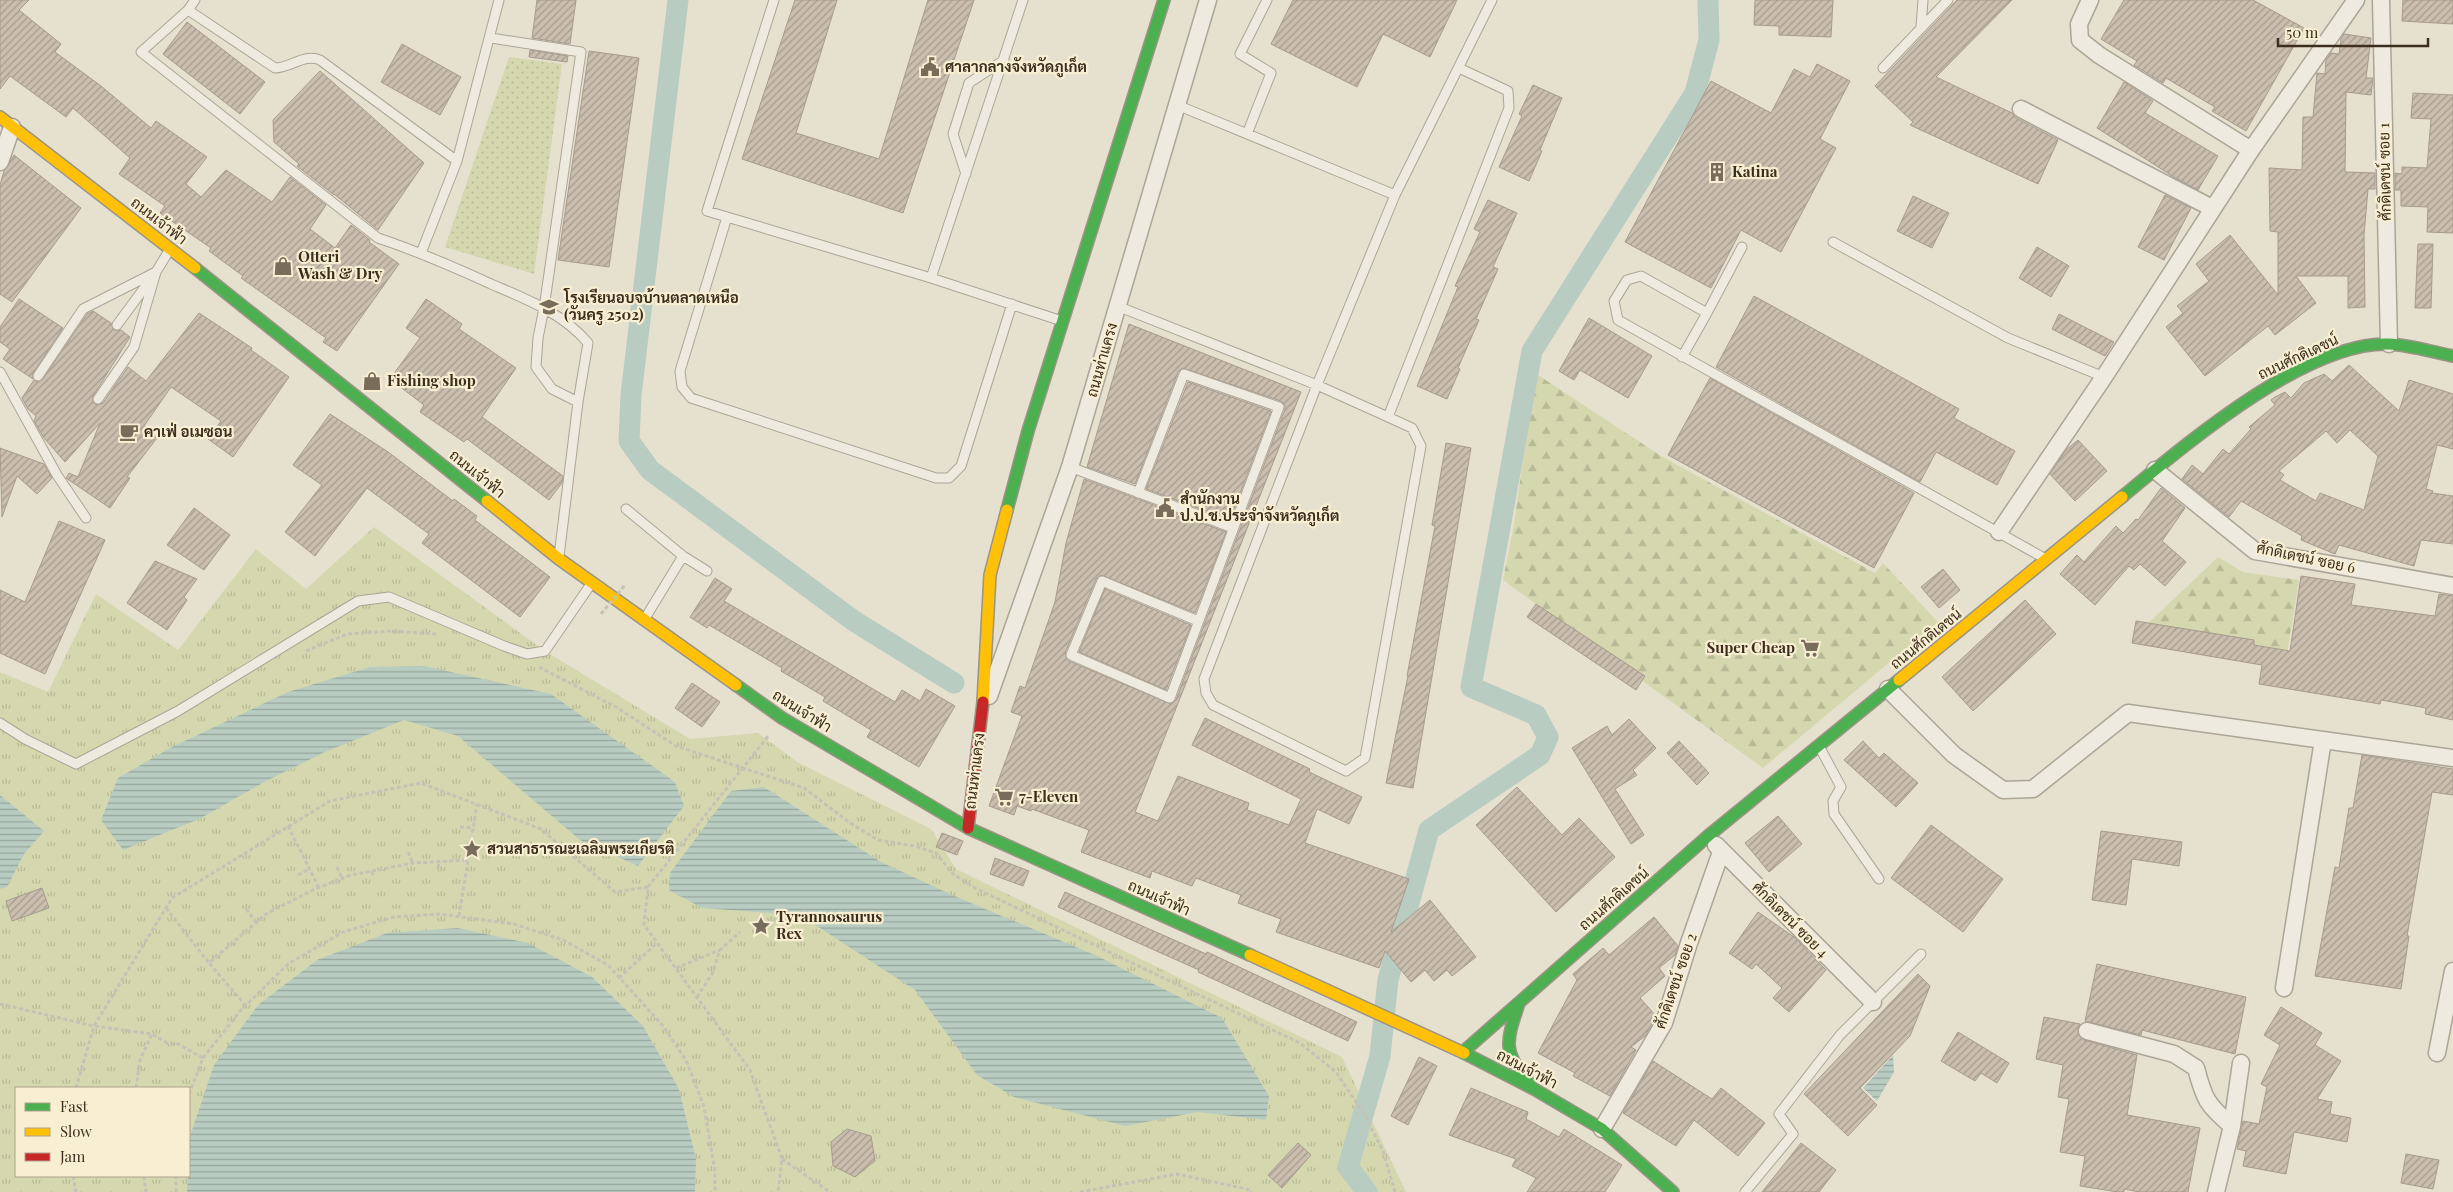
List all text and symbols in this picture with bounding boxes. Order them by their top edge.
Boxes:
scale bar [2278,15,2428,47]
text: 50 m [2286,22,2319,42]
public building icon: ศาลากลางจังหวัดภูเก็ต [919,56,941,78]
place label: ศาลากลางจังหวัดภูเก็ต [945,56,1087,78]
street label: ศักดิเดชน์ ซอย 1 [2373,122,2395,221]
building icon: Katina [1706,161,1728,183]
place label: Katina [1732,161,1778,181]
street label: ถนนเจ้าฟ้า [127,192,192,248]
place label: Otteri Wash & Dry [297,246,382,283]
shop icon: Otteri Wash & Dry [272,255,294,277]
place label: โรงเรียนอบจบ้านตลาดเหนือ (วันครู 2502) [563,287,739,326]
school or university icon: โรงเรียนอบจบ้านตลาดเหนือ (วันครู 2502) [538,296,560,318]
street label: ถนนท่าแครง [1081,320,1121,399]
street label: ถนนศักดิเดชน์ [2254,329,2341,383]
shop icon: Fishing shop [361,370,383,392]
place label: Fishing shop [387,370,476,390]
cafe icon: คาเฟ่ อเมซอน [118,421,140,443]
place label: คาเฟ่ อเมซอน [144,421,233,441]
street label: ถนนเจ้าฟ้า [446,445,510,502]
place label: สำนักงาน ป.ป.ช.ประจำจังหวัดภูเก็ต [1180,488,1339,527]
public building icon: สำนักงาน ป.ป.ช.ประจำจังหวัดภูเก็ต [1154,497,1176,519]
street label: ศักดิเดชน์ ซอย 6 [2255,537,2358,577]
street label: ถนนศักดิเดชน์ [1885,603,1965,673]
place label: Super Cheap [1706,637,1795,657]
supermarket icon: Super Cheap [1799,637,1821,659]
street label: ถนนเจ้าฟ้า [769,684,836,736]
street label: ถนนท่าแครง [959,732,989,810]
supermarket icon: 7-Eleven [993,786,1015,808]
place label: 7-Eleven [1019,786,1079,806]
place icon: สวนสาธารณะเฉลิมพระเกียรติ [461,838,483,860]
place label: สวนสาธารณะเฉลิมพระเกียรติ [487,838,674,858]
street label: ถนนศักดิเดชน์ [1574,862,1653,934]
street label: ถนนเจ้าฟ้า [1125,874,1194,920]
street label: ศักดิเดชน์ ซอย 4 [1748,877,1833,962]
place label: Tyrannosaurus Rex [776,906,882,943]
place icon: Tyrannosaurus Rex [750,915,772,937]
street label: ศักดิเดชน์ ซอย 2 [1649,930,1701,1031]
street label: ถนนเจ้าฟ้า [1494,1044,1561,1092]
legend [15,1087,190,1177]
text: Fast [60,1096,89,1116]
text: Slow [60,1121,92,1141]
text: Jam [59,1146,86,1166]

